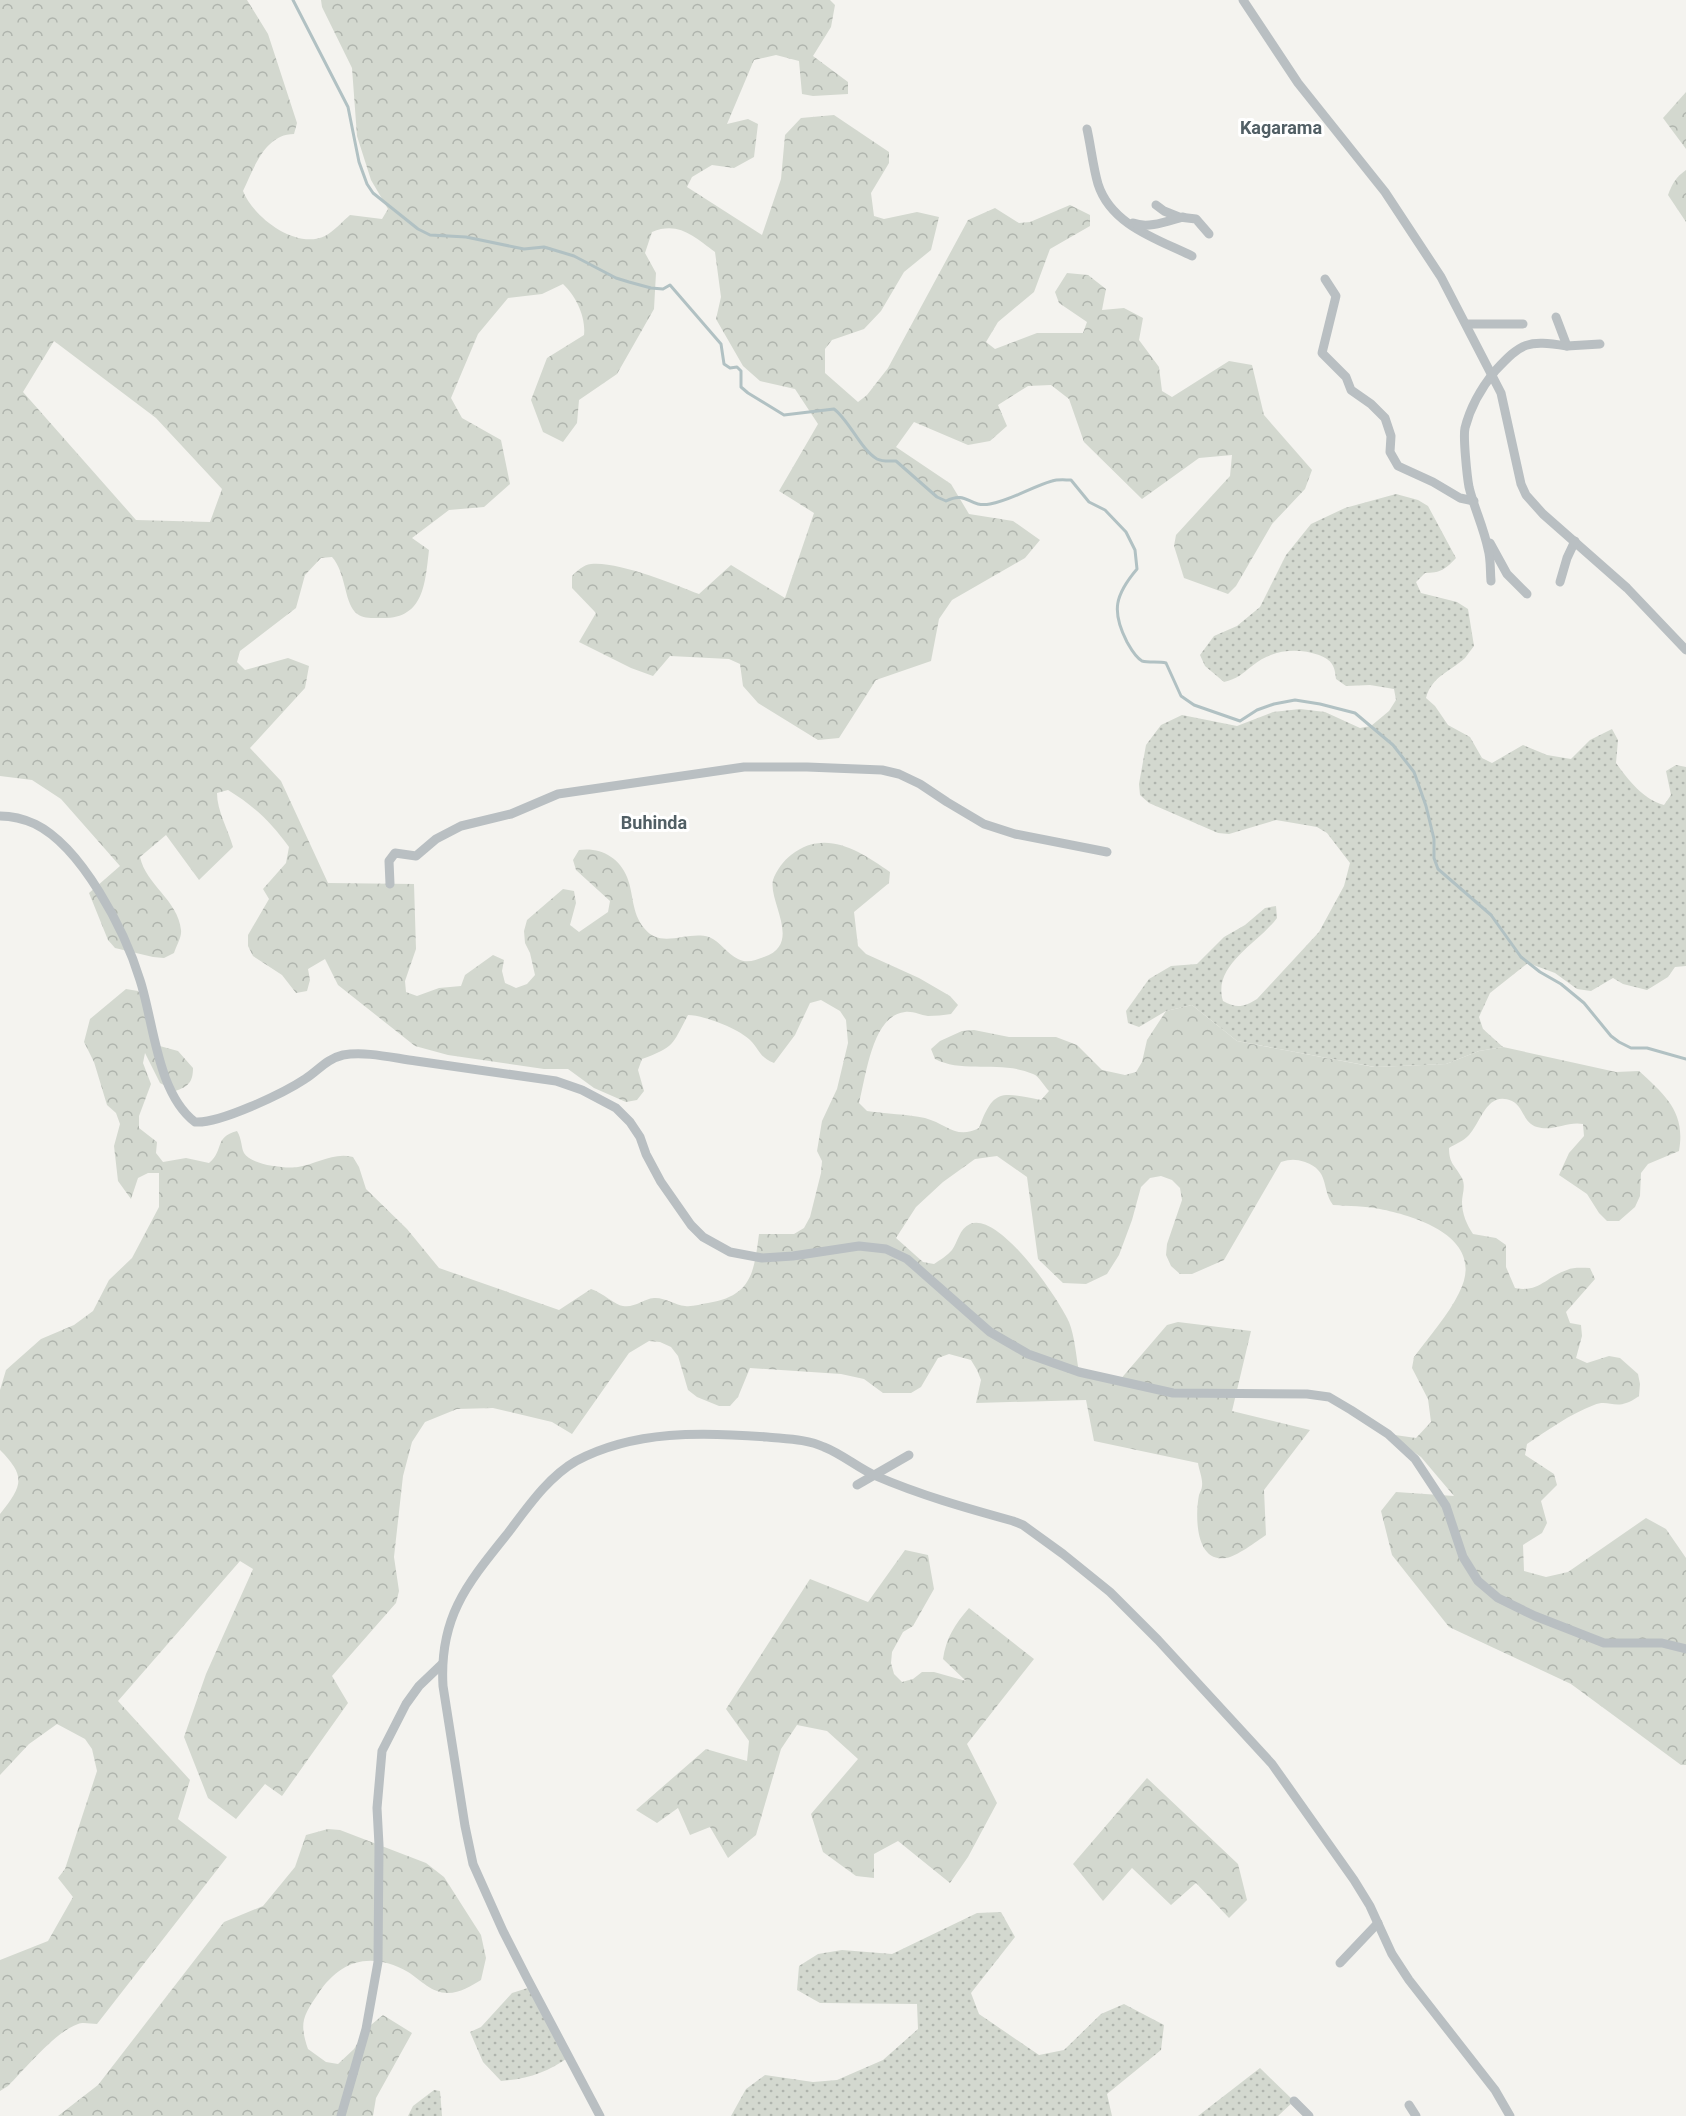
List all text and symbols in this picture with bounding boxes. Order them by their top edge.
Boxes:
district label: Kagarama [1240,117,1322,138]
district label: Buhinda [621,812,687,833]

